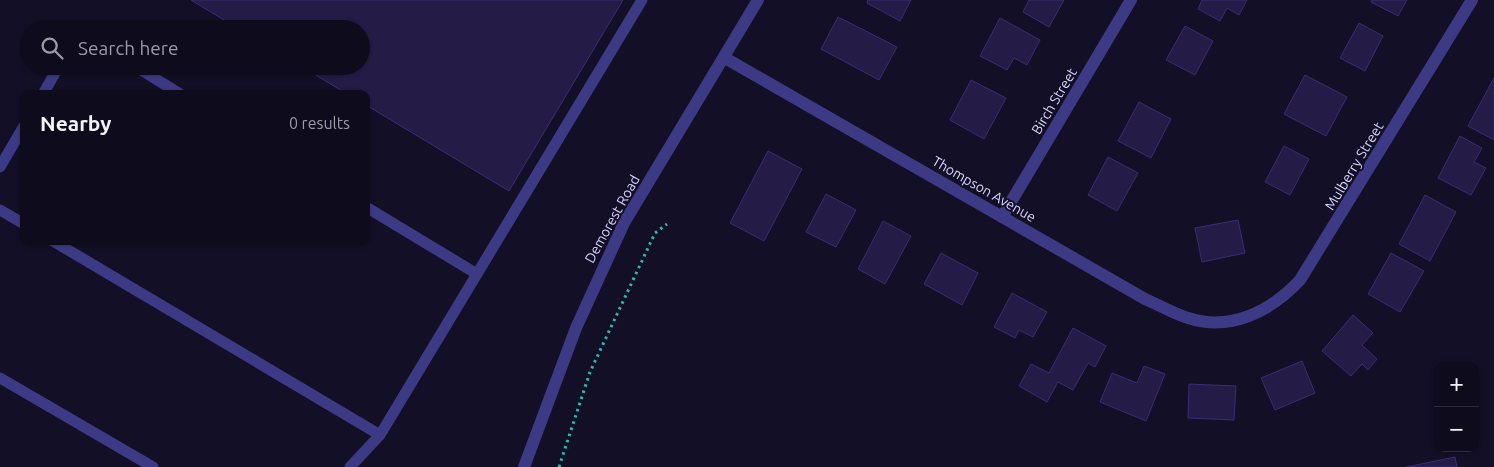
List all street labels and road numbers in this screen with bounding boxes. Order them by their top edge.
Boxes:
street label: Birch Street [1028,65,1080,137]
street label: Mulberry Street [1321,119,1387,213]
street label: Thompson Avenue [929,153,1039,225]
street label: Demorest Road [581,172,643,266]

